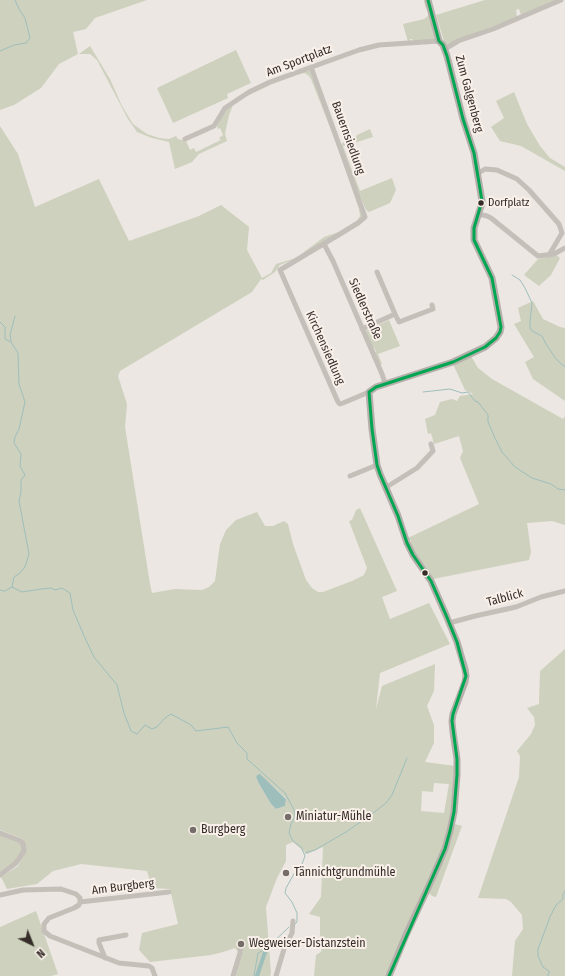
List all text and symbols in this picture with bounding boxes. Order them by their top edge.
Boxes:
street label: Am Sportplatz [264,42,334,80]
street label: Zum Galgenberg [452,54,486,134]
street label: Bauernsiedlung [328,99,368,177]
place label: Dorfplatz [488,196,529,210]
marker: Dorfplatz [476,198,486,208]
street label: Siedlerstraße [345,276,385,342]
street label: Kirchensiedlung [302,309,348,387]
unlabelled marker [420,568,430,578]
street label: Talblick [485,586,525,610]
place label: Miniatur-Mühle [296,810,371,824]
marker: Miniatur-Mühle [283,812,293,822]
place label: Burgberg [201,823,245,837]
marker: Burgberg [188,825,198,835]
place label: Tännichtgrundmühle [294,866,395,880]
marker: Tännichtgrundmühle [281,868,291,878]
street label: Am Burgberg [91,876,155,898]
north arrow [12,924,52,964]
place label: Wegweiser-Distanzstein [249,937,366,951]
marker: Wegweiser-Distanzstein [236,939,246,949]
text: N [34,946,47,960]

